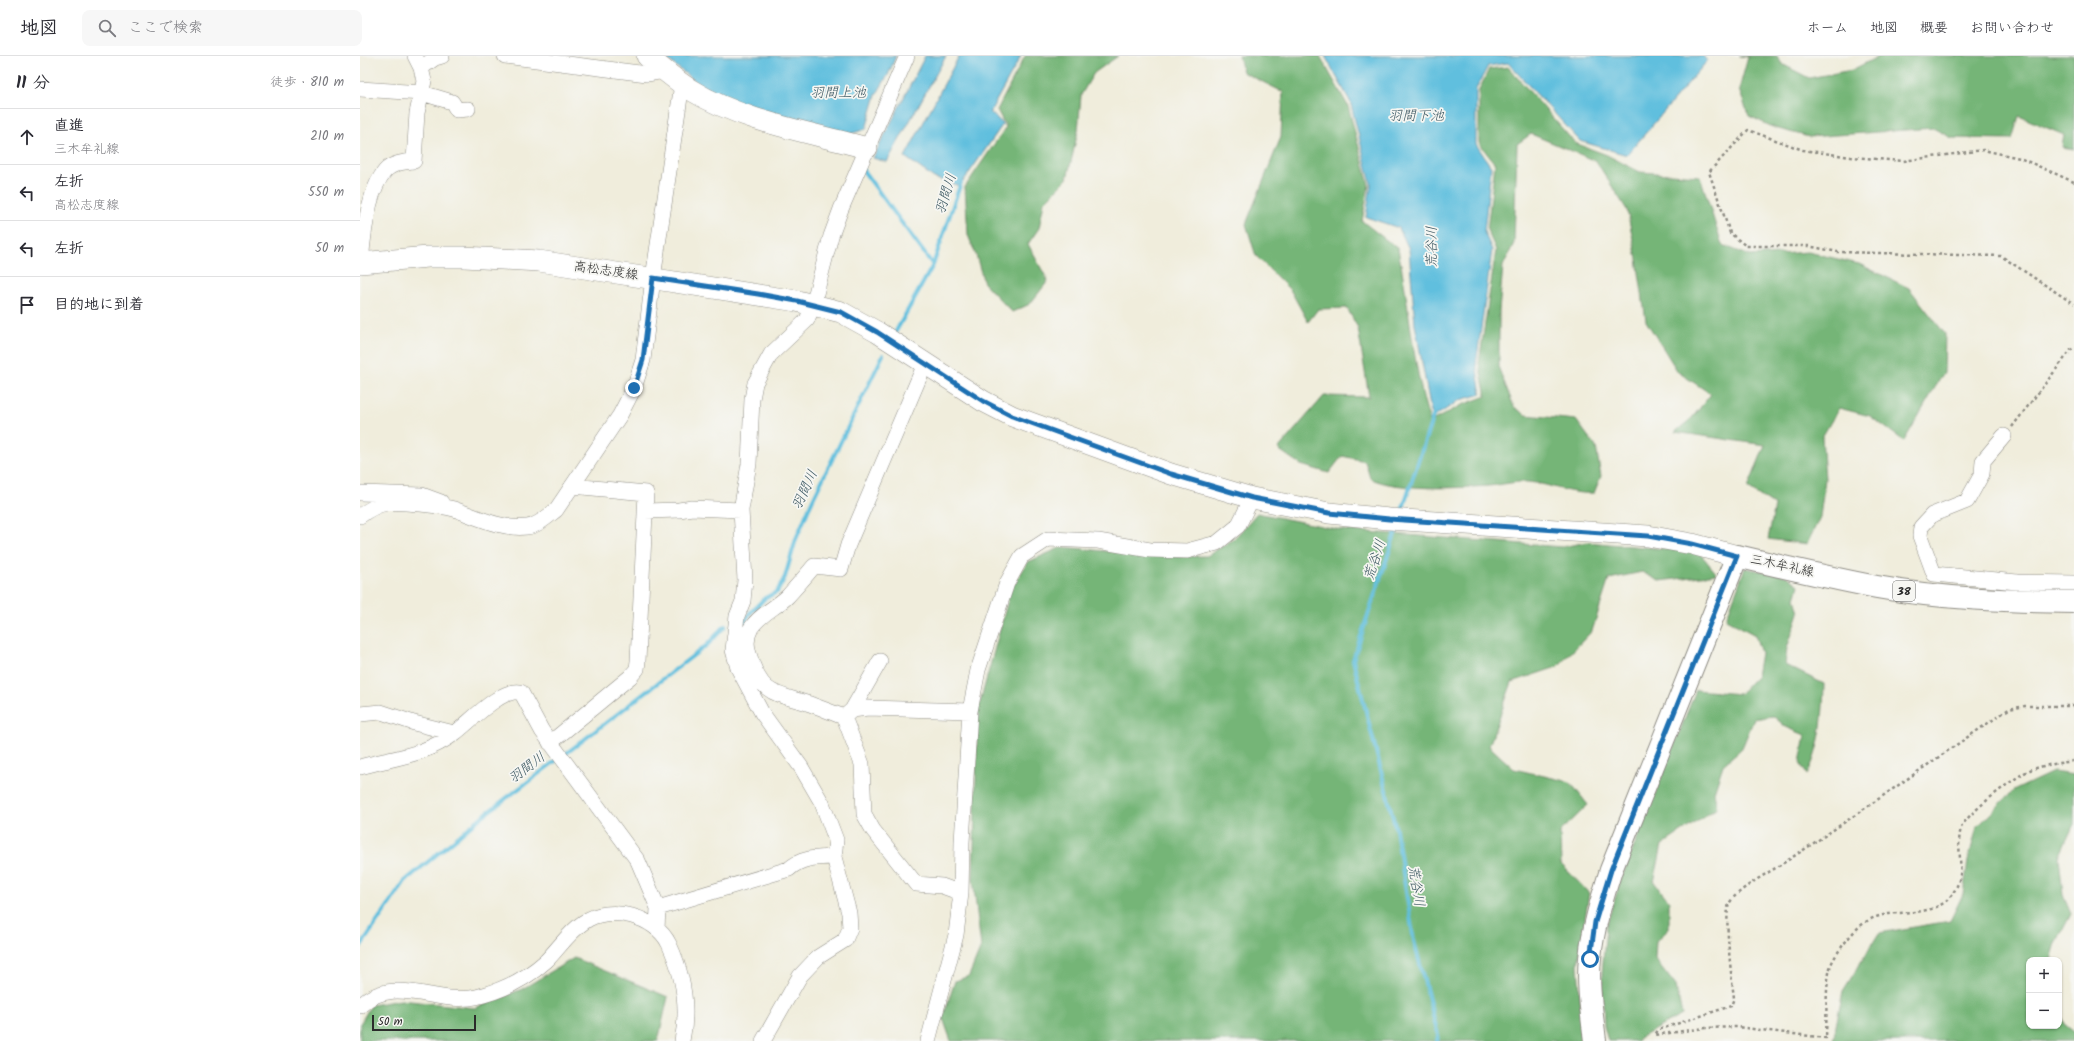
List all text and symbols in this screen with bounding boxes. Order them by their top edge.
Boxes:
search box [82,10,362,46]
text: 地図 [20,14,58,44]
text: ここで検索 [128,16,203,40]
icon: search [96,17,118,39]
text: ホーム [1807,17,1848,39]
text: 地図 [1870,17,1898,39]
text: 概要 [1920,17,1948,39]
text: お問い合わせ [1970,17,2054,39]
text: 11 分 [16,70,50,97]
text: 徒歩 · 810 m [271,72,344,93]
water label: 羽間上池 [810,82,867,104]
water label: 羽間下池 [1388,105,1445,127]
text: 直進 [54,114,84,138]
icon: ahead [16,126,38,148]
text: 210 m [310,126,344,147]
text: 三木牟礼線 [54,139,119,160]
text: 左折 [54,170,84,194]
water label: 羽間川 [929,171,963,217]
icon: left [16,182,38,204]
text: 550 m [308,182,344,203]
text: 高松志度線 [54,195,119,216]
water label: 荒谷川 [1421,226,1443,268]
text: 左折 [54,237,84,261]
icon: left [16,238,38,260]
text: 50 m [315,238,344,259]
street label: 高松志度線 [572,256,641,286]
text: 目的地に到着 [54,293,144,317]
icon: arrive [16,294,38,316]
route end [625,379,643,397]
water label: 羽間川 [786,466,824,514]
water label: 荒谷川 [1358,537,1392,583]
street label: 三木牟礼線 [1748,549,1817,583]
road number: 38 [1893,581,1915,601]
water label: 羽間川 [504,747,550,789]
water label: 荒谷川 [1402,864,1430,908]
route start [1581,950,1599,968]
map controls [2026,957,2062,1029]
button: + [2026,957,2062,993]
button: − [2026,993,2062,1029]
scale bar [372,1013,476,1032]
text: 50 m [378,1013,403,1031]

